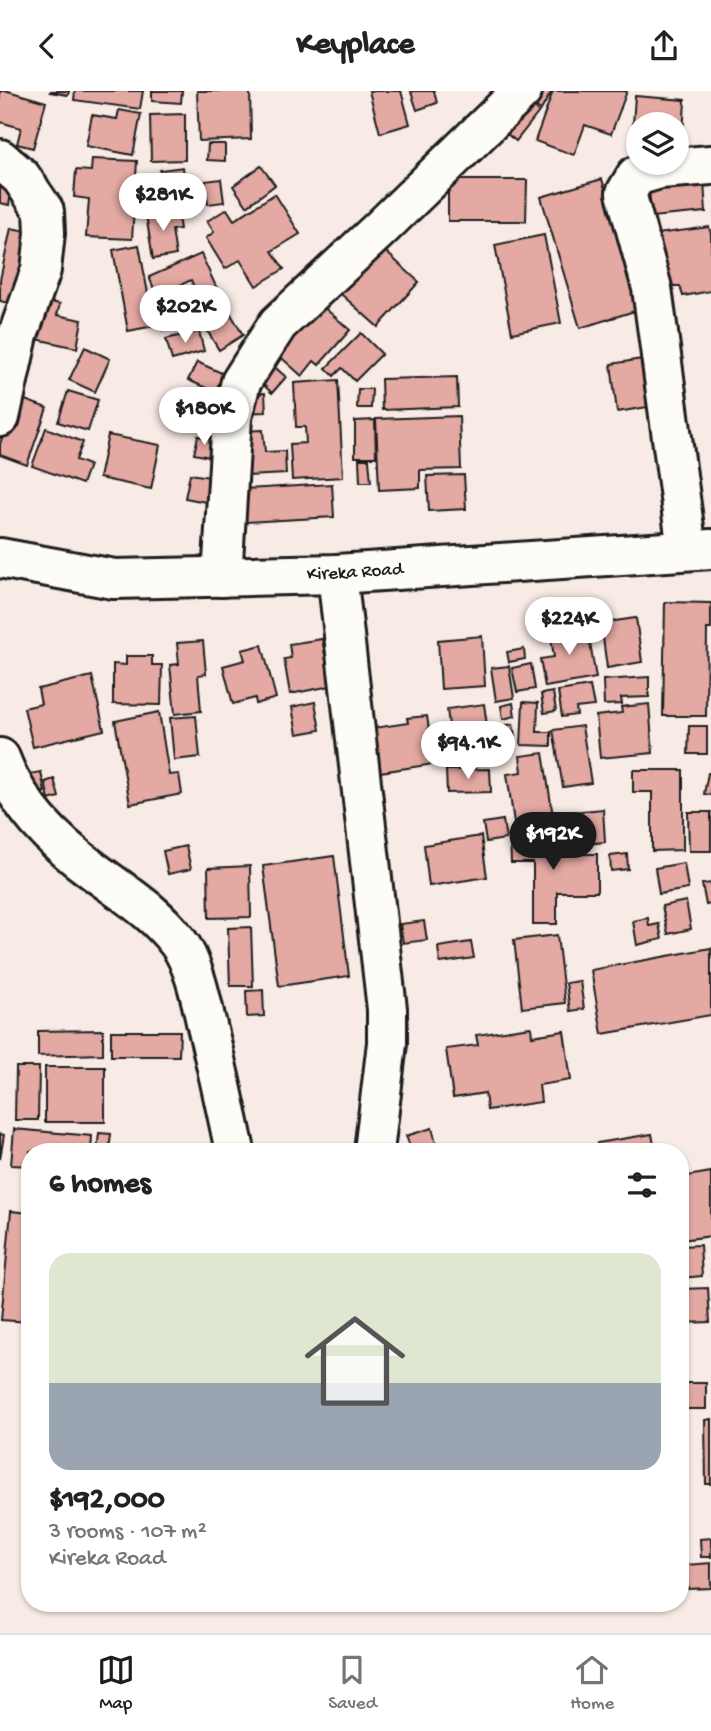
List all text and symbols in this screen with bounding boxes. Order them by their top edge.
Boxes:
icon: back [28,27,66,65]
text: Keyplace [297,27,414,65]
icon: share [645,27,683,65]
map controls [626,112,689,175]
button: layers [626,112,689,175]
pin: $281K [114,173,212,233]
text: $281K [135,182,191,209]
pin: $202K [136,285,234,345]
text: $202K [156,294,214,321]
pin: $180K [155,387,253,447]
text: $180K [175,396,233,423]
street label: Kireka Road [307,558,406,586]
pin: $224K [520,597,618,657]
text: $224K [541,606,597,633]
pin: $94.1K [411,721,525,781]
text: $94.1K [437,730,499,757]
pin: $192K [504,813,602,872]
text: $192K [525,821,581,848]
icon: filters [623,1166,661,1204]
text: 6 homes [49,1168,151,1203]
icon: home [292,1298,418,1424]
text: $192,000 [49,1484,165,1519]
text: 3 rooms · 107 m² [49,1519,207,1546]
text: Kireka Road [49,1546,165,1573]
tab: Map [97,1651,135,1716]
tab: Saved [328,1651,377,1716]
tab: Home [570,1651,614,1716]

